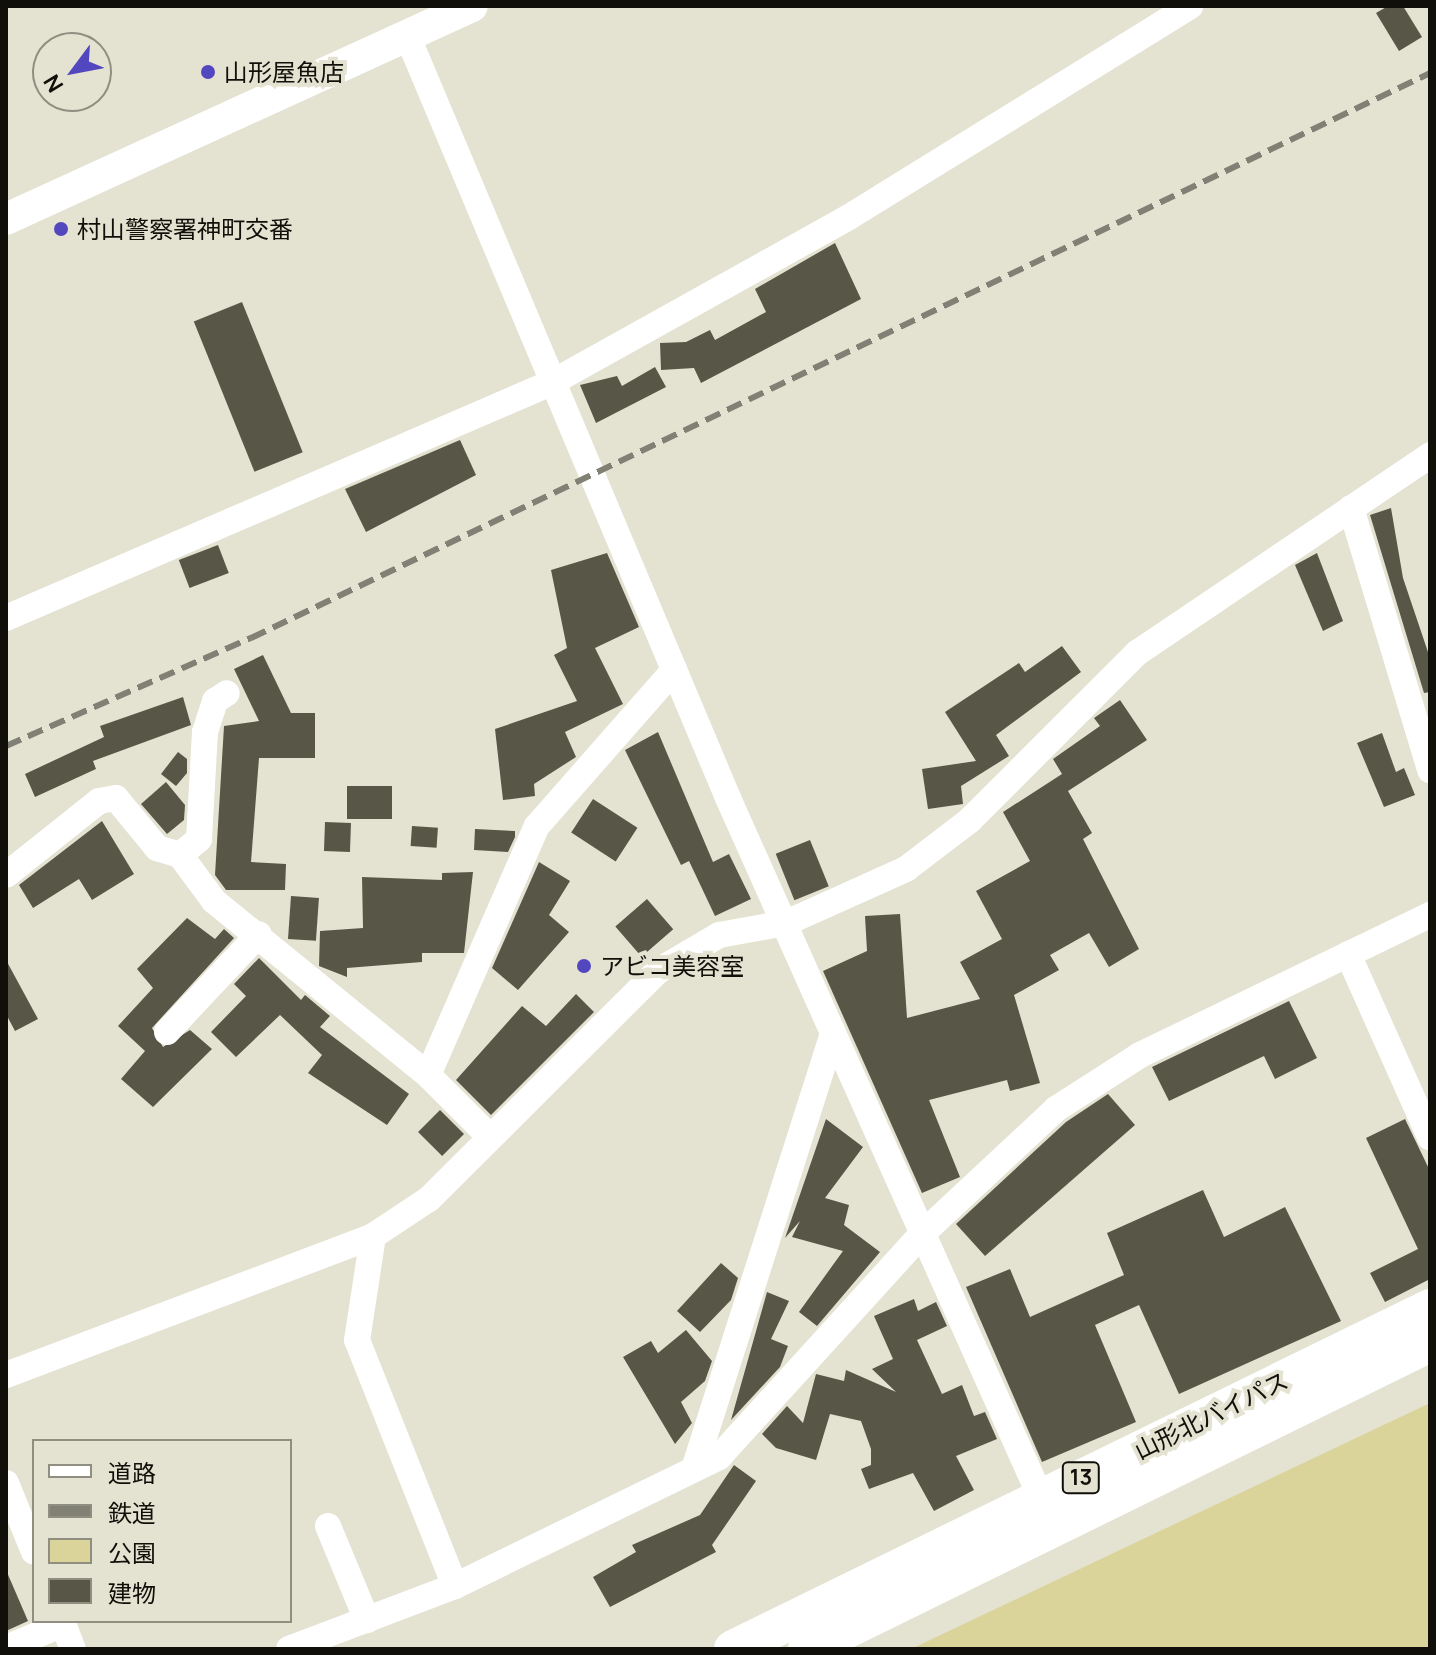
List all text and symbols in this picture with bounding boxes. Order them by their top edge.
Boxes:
north arrow [32,32,112,112]
place label: 山形屋魚店 [224,58,344,86]
marker: 山形屋魚店 [199,63,217,81]
text: N [36,69,70,98]
place label: 村山警察署神町交番 [77,215,293,243]
marker: 村山警察署神町交番 [52,220,70,238]
place label: アビコ美容室 [600,952,744,980]
marker: アビコ美容室 [575,957,593,975]
street label: 山形北バイパス [1129,1365,1293,1465]
legend [32,1439,292,1623]
text: 道路 [108,1456,156,1489]
road number: 13 [1061,1460,1101,1496]
text: 鉄道 [108,1496,156,1529]
text: 公園 [108,1536,156,1569]
text: 建物 [108,1576,156,1609]

